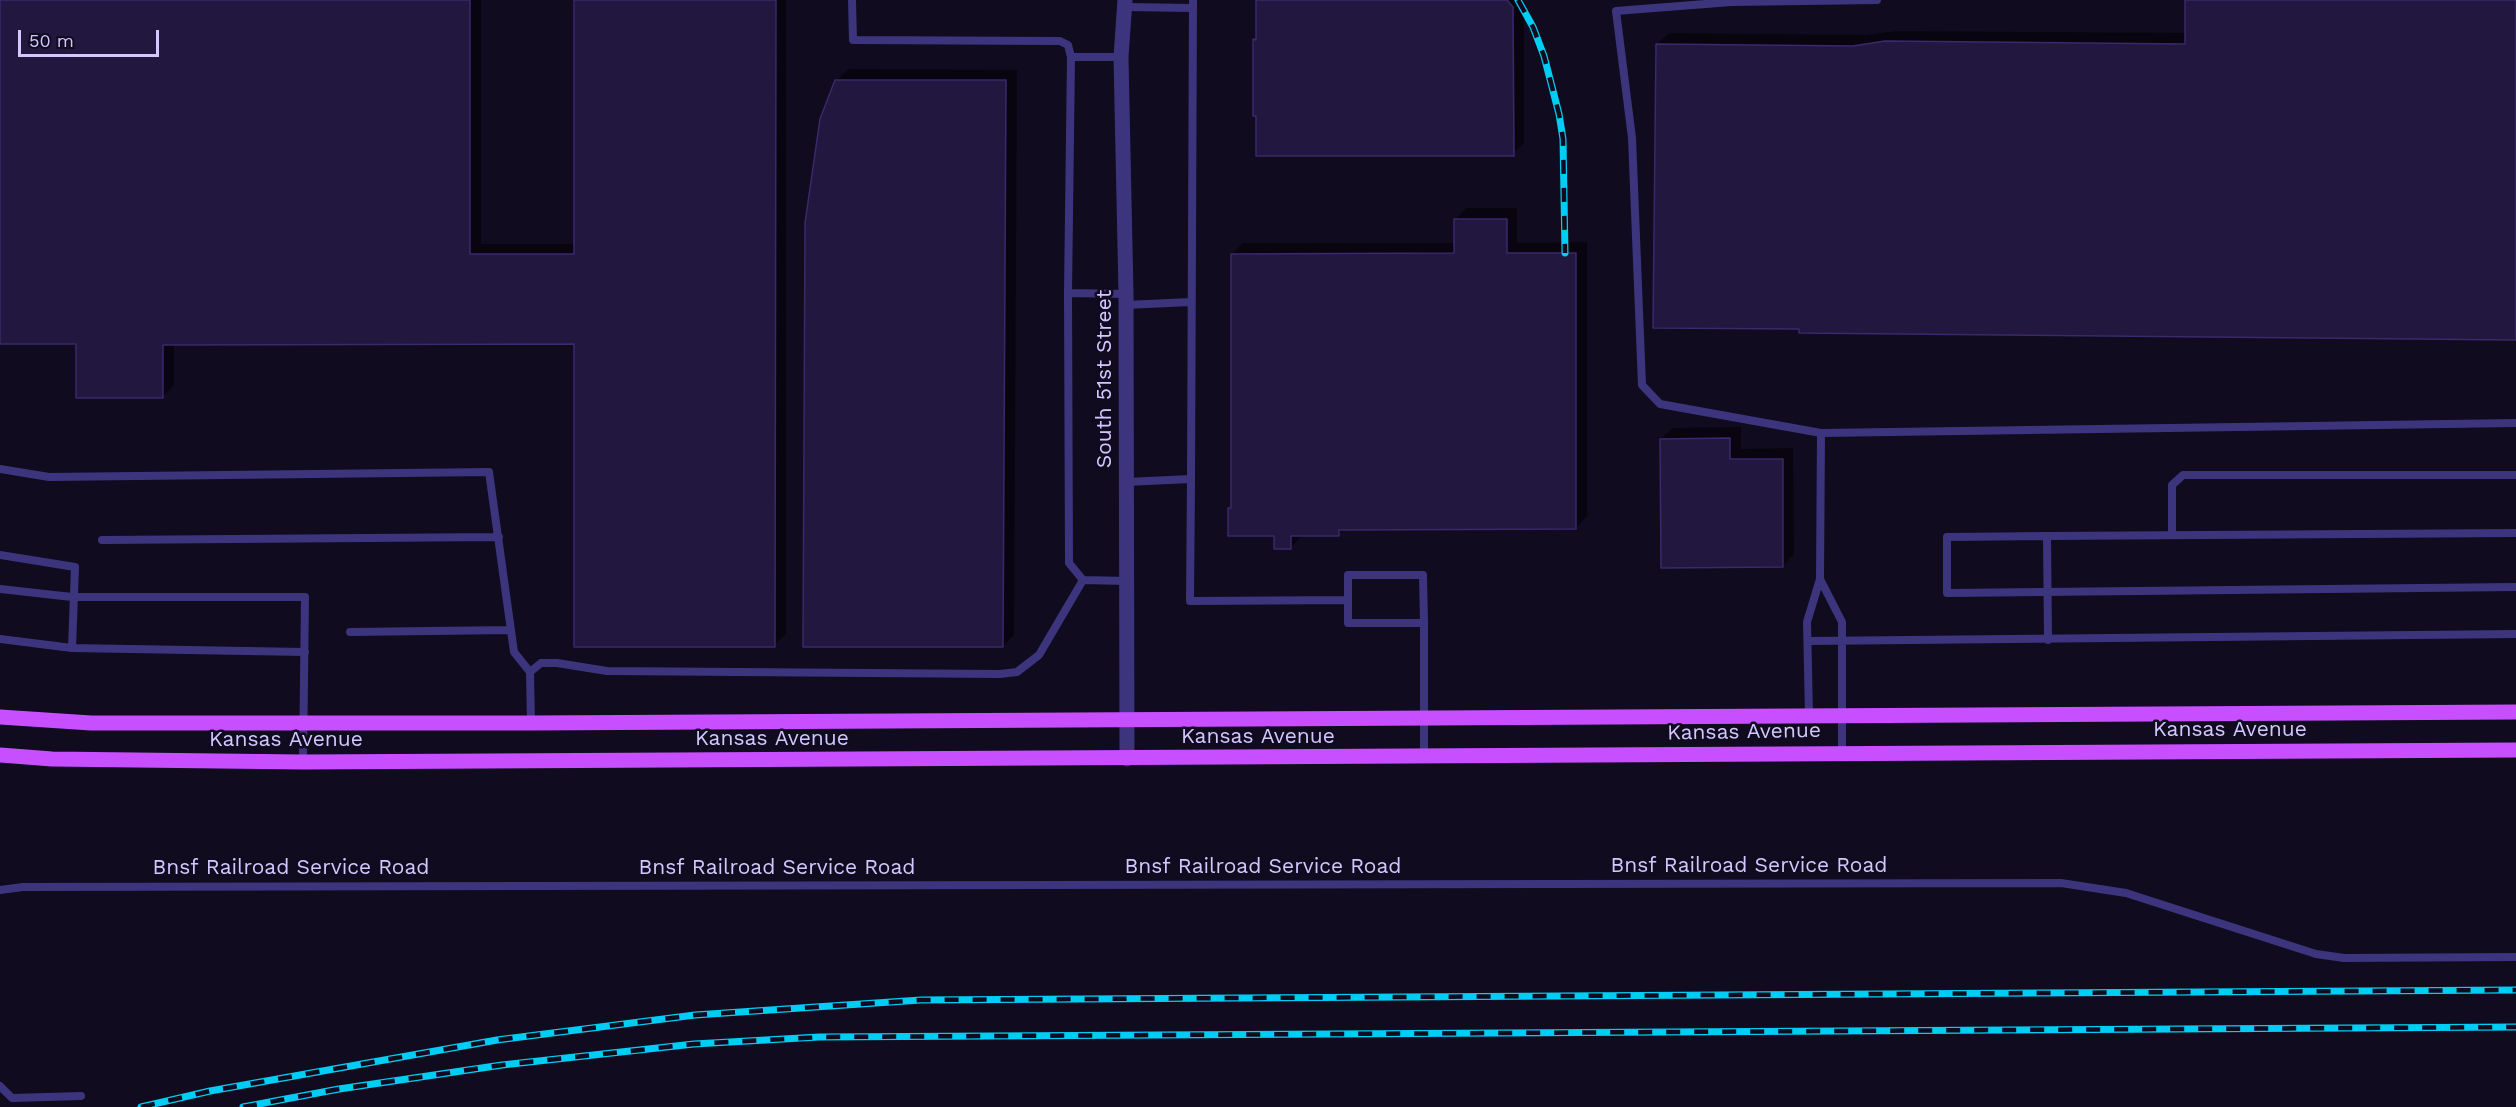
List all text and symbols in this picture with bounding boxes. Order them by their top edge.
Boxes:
scale bar [21,18,162,56]
text: 50 m [29,30,74,51]
street label: South 51st Street [1092,290,1118,468]
street label: Kansas Avenue [2153,717,2307,743]
street label: Kansas Avenue [1667,718,1821,746]
street label: Kansas Avenue [1181,724,1335,750]
street label: Kansas Avenue [695,726,849,752]
street label: Kansas Avenue [209,727,363,753]
street label: Bnsf Railroad Service Road [1610,853,1888,879]
street label: Bnsf Railroad Service Road [1124,854,1402,880]
street label: Bnsf Railroad Service Road [152,855,430,881]
street label: Bnsf Railroad Service Road [638,855,916,881]

